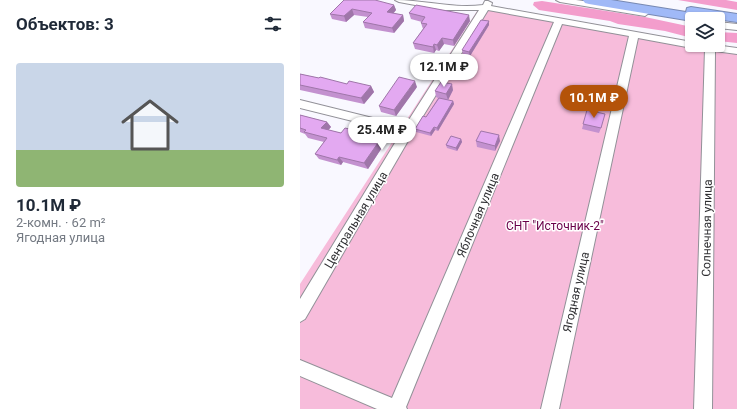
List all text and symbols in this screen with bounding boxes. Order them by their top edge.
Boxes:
map controls [685,12,725,52]
button: layers [685,12,725,52]
icon: filters [262,13,284,35]
text: Объектов: 3 [16,14,114,34]
pin: 12.1M ₽ [407,54,481,88]
text: 12.1M ₽ [419,59,469,74]
pin: 10.1M ₽ [557,85,631,119]
icon: home [114,89,186,161]
text: 10.1M ₽ [569,90,619,105]
pin: 25.4M ₽ [345,117,419,151]
text: 25.4M ₽ [357,122,407,137]
street label: Центральная улица [322,169,390,271]
street label: Яблочная улица [454,171,502,259]
street label: Солнечная улица [699,179,715,277]
text: 10.1M ₽ [16,195,81,215]
text: 2-комн. · 62 m² [16,215,106,230]
park label: СНТ "Источник-2" [506,219,604,233]
text: Ягодная улица [16,230,105,245]
street label: Ягодная улица [560,250,592,334]

